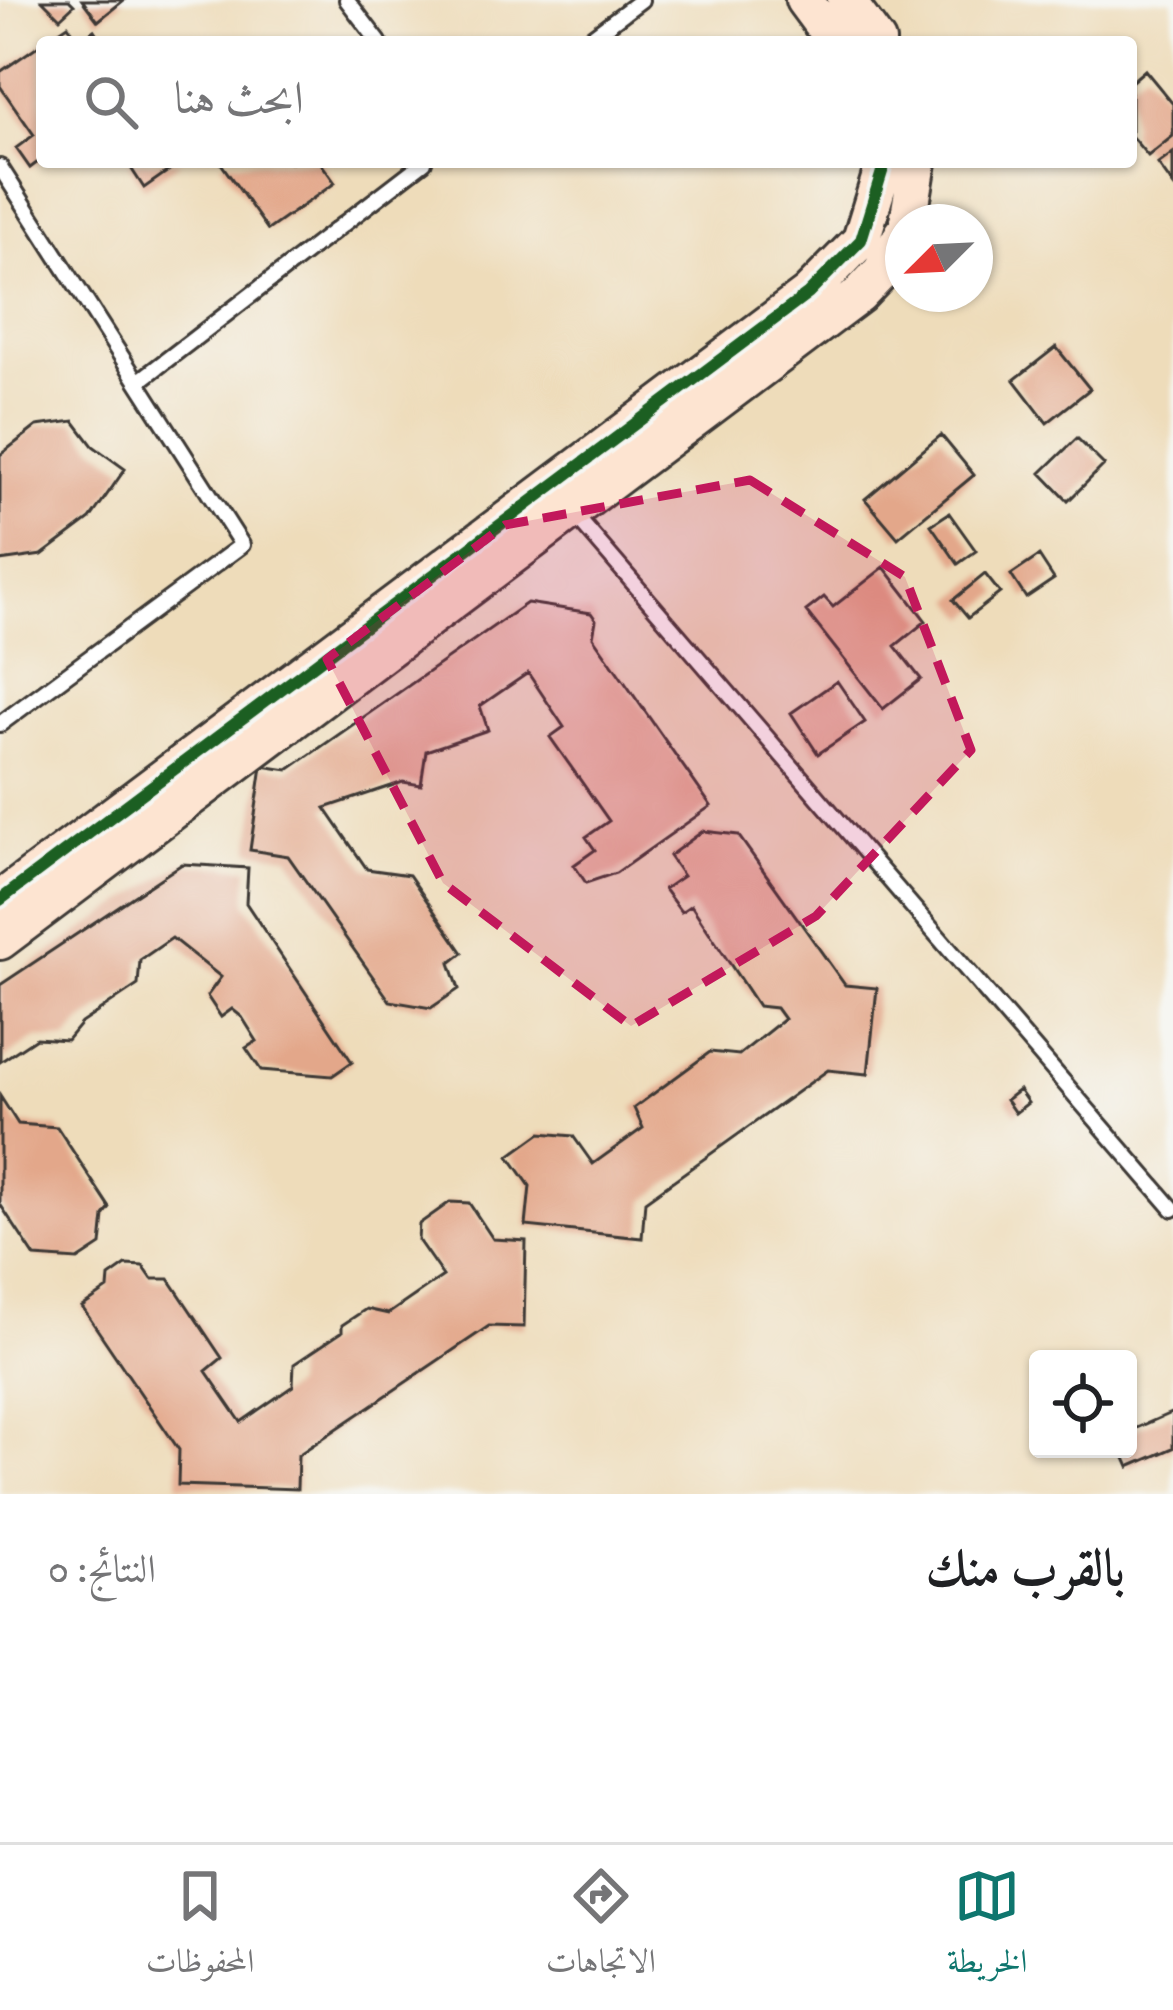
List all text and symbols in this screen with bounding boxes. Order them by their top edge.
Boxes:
search box [36,36,1137,168]
icon: search [78,69,144,135]
text: ابحث هنا [174,72,304,128]
north arrow [885,204,993,312]
map controls [1029,1350,1137,1458]
button: locate [1029,1350,1137,1458]
text: بالقرب منك [926,1538,1125,1602]
text: النتائج: 0 [48,1546,156,1595]
tab: المحفوظات [146,1863,254,1993]
tab: الاتجاهات [546,1863,656,1993]
tab: الخريطة [947,1863,1027,1993]

